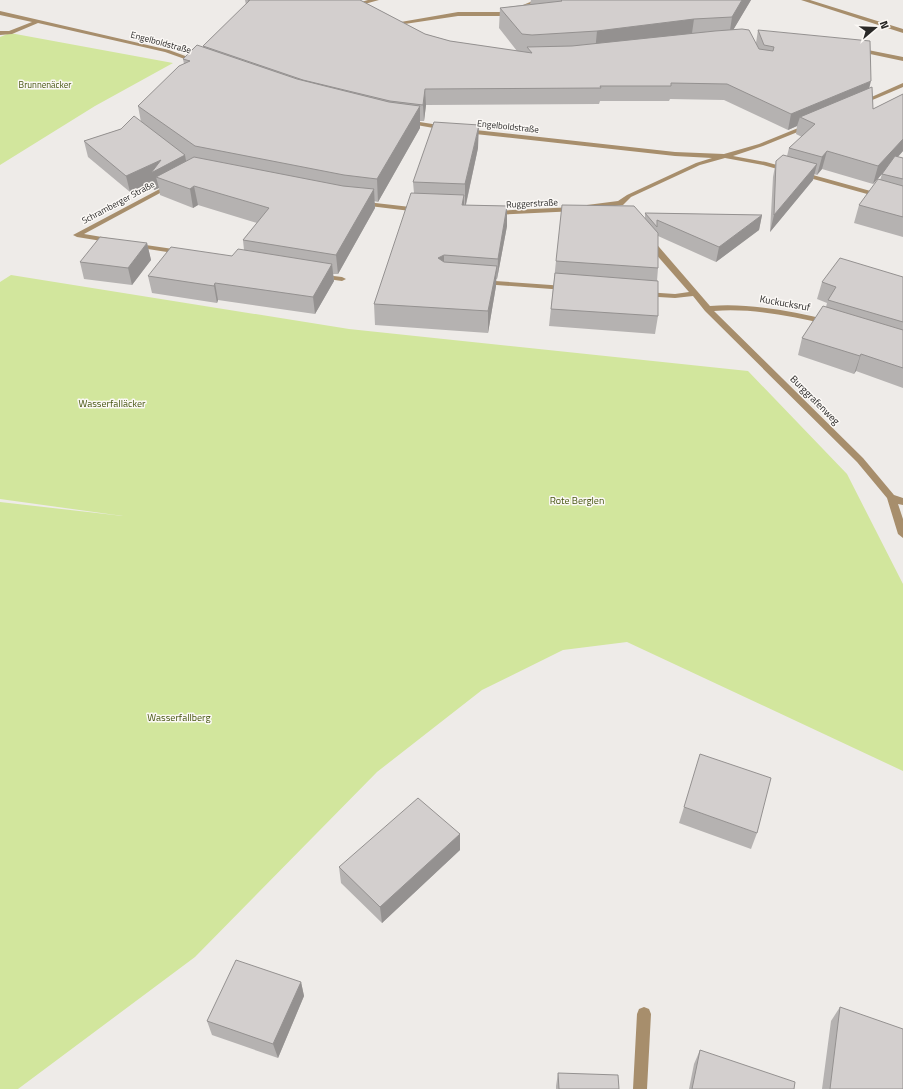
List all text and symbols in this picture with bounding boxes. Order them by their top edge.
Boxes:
north arrow [855,8,895,48]
text: N [876,19,893,31]
street label: Engelboldstraße [129,28,193,56]
park label: Brunnenäcker [19,78,71,91]
street label: Engelboldstraße [476,116,540,136]
street label: Schramberger Straße [79,177,157,227]
street label: Ruggerstraße [506,195,559,211]
street label: Kuckucksruf [758,291,812,315]
street label: Burggrafenweg [787,372,843,428]
park label: Wasserfalläcker [78,396,146,411]
park label: Rote Berglen [550,493,604,508]
park label: Wasserfallberg [147,710,211,725]

